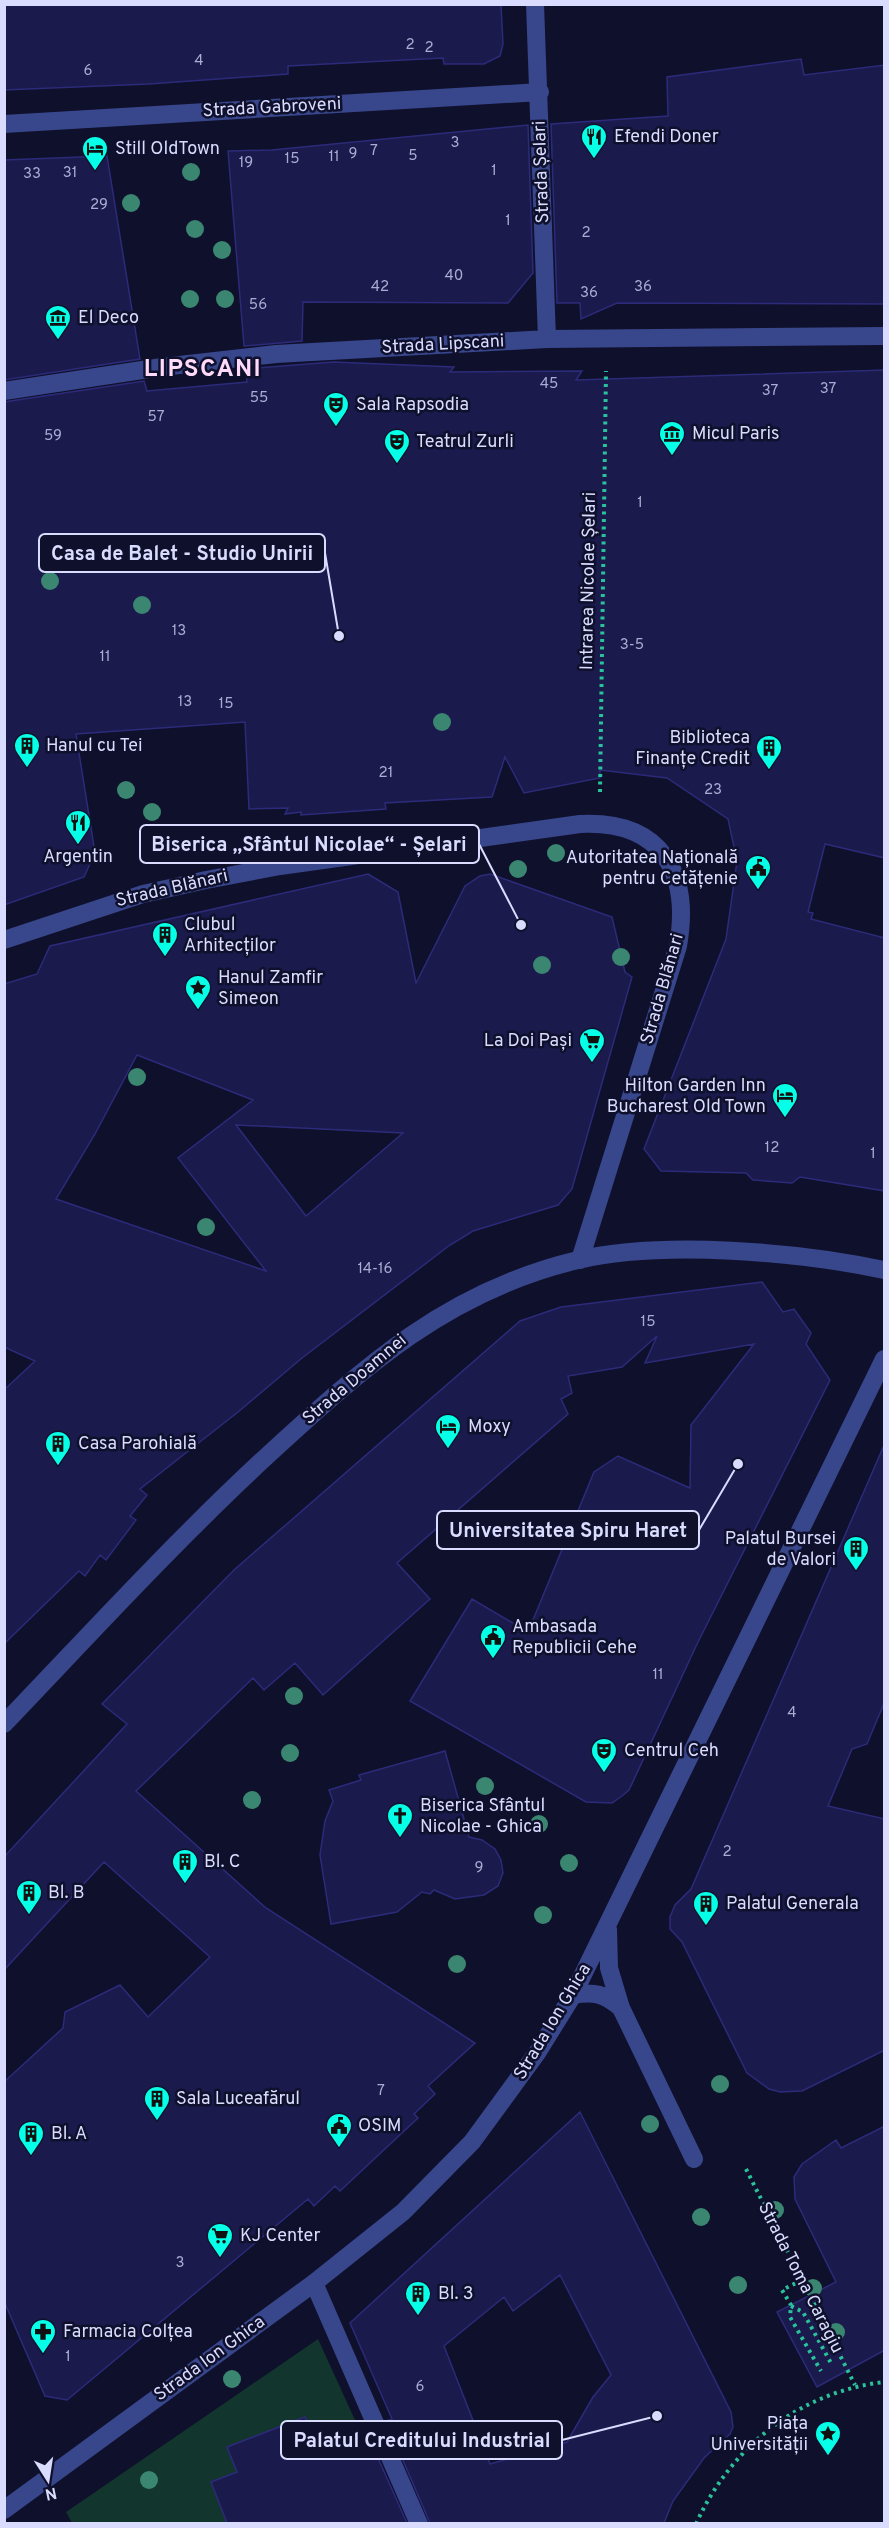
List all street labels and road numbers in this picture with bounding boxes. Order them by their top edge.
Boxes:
street label: Strada Gabroveni [202,93,342,123]
street label: Strada Șelari [529,120,555,224]
street label: Strada Lipscani [381,330,505,360]
street label: Intrarea Nicolae Șelari [576,492,602,670]
street label: Strada Blănari [114,865,230,913]
street label: Strada Blănari [636,931,690,1047]
street label: Strada Doamnei [298,1330,412,1430]
street label: Strada Ion Ghica [509,1960,597,2084]
street label: Strada Toma Caragiu [752,2199,848,2357]
street label: Strada Ion Ghica [150,2311,270,2407]

